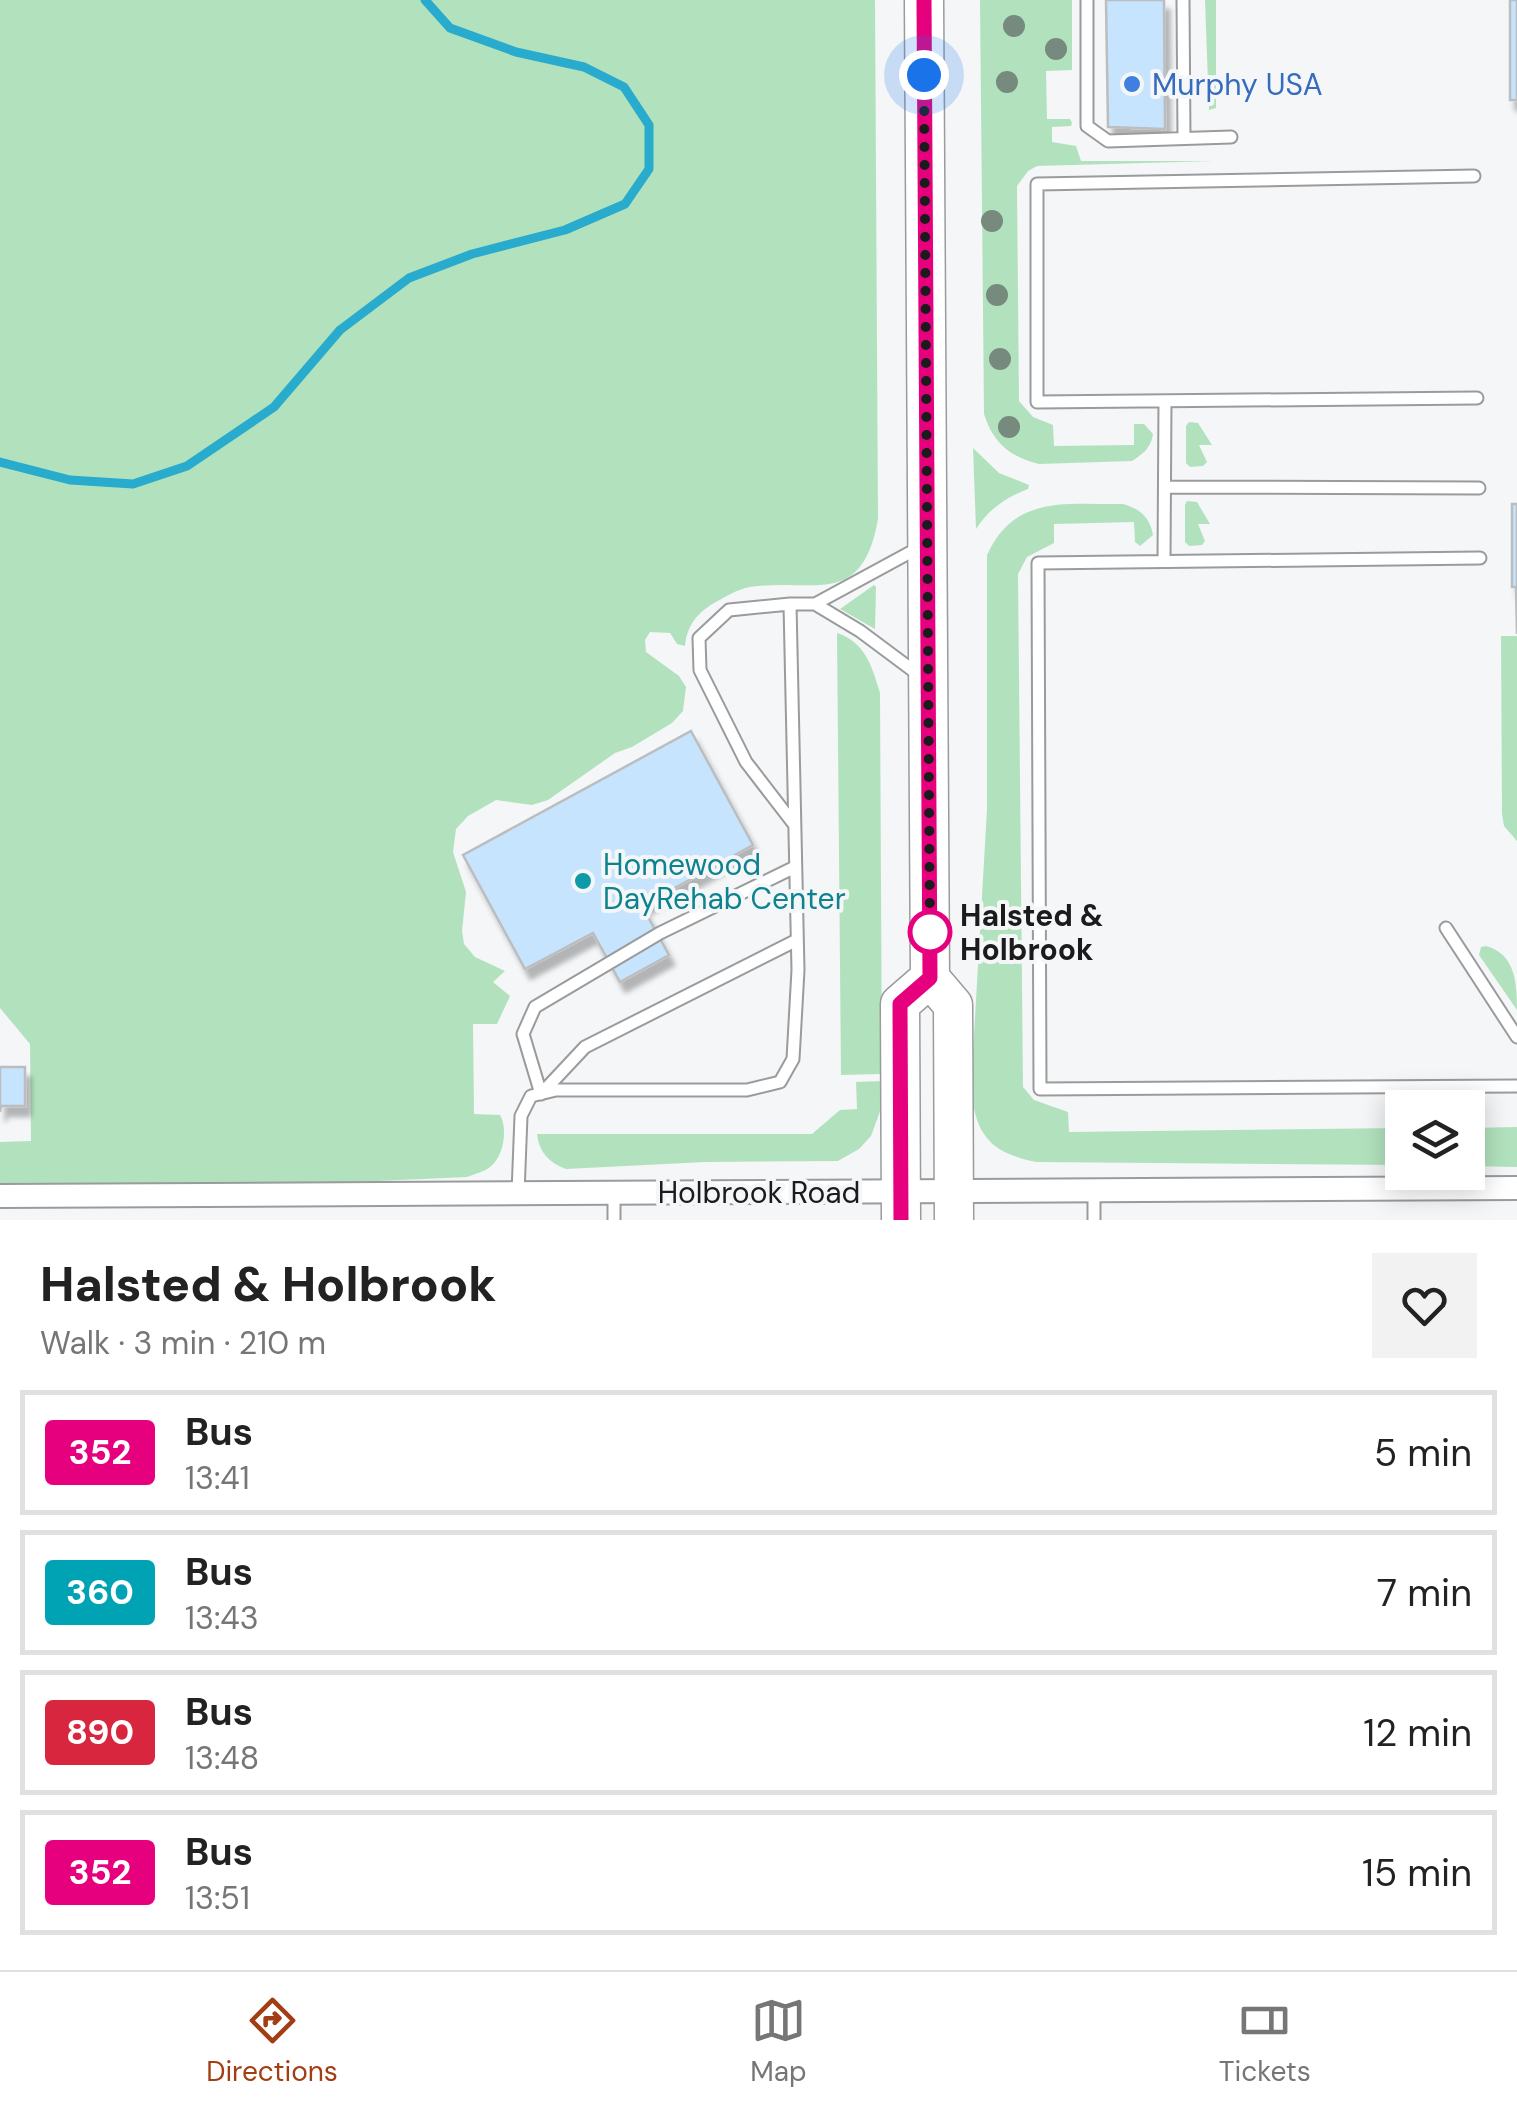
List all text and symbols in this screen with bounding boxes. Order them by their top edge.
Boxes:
your location [899,50,949,100]
place label: Murphy USA [1152,65,1323,104]
marker: Murphy USA [1121,73,1143,95]
place label: Homewood DayRehab Center [603,845,846,918]
marker: Homewood DayRehab Center [572,870,594,892]
place label: Halsted & Holbrook [960,896,1103,969]
marker: Halsted & Holbrook [909,911,951,953]
map controls [1385,1090,1485,1190]
button: layers [1385,1090,1485,1190]
street label: Holbrook Road [658,1173,860,1212]
text: Halsted & Holbrook [40,1253,496,1316]
button: heart [1372,1253,1477,1358]
text: Walk · 3 min · 210 m [40,1322,326,1364]
text: Bus [185,1407,253,1457]
text: 5 min [1374,1428,1472,1478]
text: 352 [69,1429,131,1475]
text: 13:41 [185,1457,250,1499]
text: Bus [185,1547,253,1597]
text: 7 min [1377,1568,1472,1618]
text: 360 [66,1569,134,1615]
text: 13:43 [185,1597,259,1639]
text: Bus [185,1687,253,1737]
text: 12 min [1363,1708,1472,1758]
text: 890 [66,1709,134,1755]
text: 13:48 [185,1737,259,1779]
text: Bus [185,1827,253,1877]
text: 15 min [1362,1848,1472,1898]
text: 352 [69,1849,131,1895]
text: 13:51 [185,1877,250,1919]
tab: Directions [206,1993,338,2090]
tab: Map [750,1993,807,2090]
tab: Tickets [1219,1993,1311,2090]

